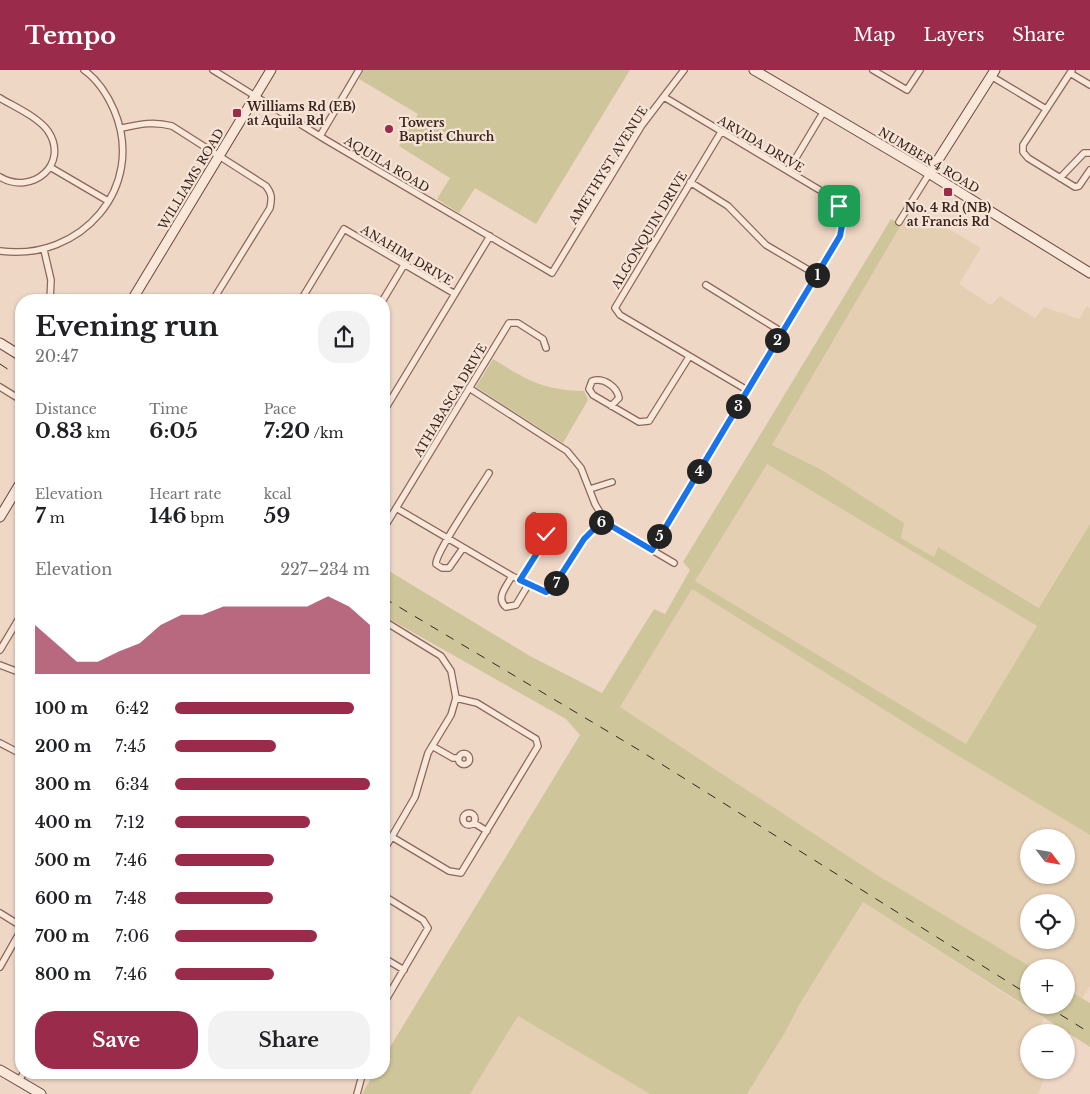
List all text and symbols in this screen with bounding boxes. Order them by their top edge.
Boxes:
text: Tempo [25,21,116,50]
text: Map [854,24,895,46]
text: Layers [923,24,984,46]
text: Share [1012,24,1065,46]
place label: Williams Rd (EB) at Aquila Rd [246,99,356,128]
street label: AMETHYST AVENUE [565,103,651,228]
marker: Williams Rd (EB) at Aquila Rd [231,107,243,119]
street label: ARVIDA DRIVE [714,112,807,176]
place label: Towers Baptist Church [399,115,495,144]
marker: Towers Baptist Church [383,123,395,135]
street label: NUMBER 4 ROAD [876,124,982,196]
street label: WILLIAMS ROAD [154,126,227,233]
street label: AQUILA ROAD [341,132,432,195]
street label: ALGONQUIN DRIVE [608,168,690,292]
pin [818,185,860,227]
marker: No. 4 Rd (NB) at Francis Rd [942,186,954,198]
icon: arrive [825,192,853,220]
place label: No. 4 Rd (NB) at Francis Rd [905,200,991,229]
street label: ANAHIM DRIVE [357,221,456,289]
pin: 1 [804,262,830,288]
text: 1 [814,266,821,284]
text: Evening run [35,309,219,344]
button: share [318,311,370,363]
pin: 2 [764,328,790,352]
text: 2 [773,331,782,349]
street label: ATHABASCA DRIVE [410,340,490,460]
text: 20:47 [35,346,78,366]
pin: 3 [726,394,750,418]
text: 3 [734,397,743,415]
text: Distance [35,400,97,418]
text: Time [149,400,188,418]
text: Pace [264,400,296,418]
text: 0.83 [35,418,83,444]
text: 6:05 [149,418,198,444]
text: 7:20 [264,418,310,444]
text: km [83,424,110,442]
text: /km [310,424,344,442]
pin: 4 [686,458,712,484]
text: 4 [695,462,704,480]
text: Elevation [35,485,103,503]
text: Heart rate [149,485,221,503]
text: kcal [264,485,292,503]
text: 7 [35,503,46,529]
text: 146 [149,503,187,529]
text: 59 [264,503,290,529]
text: m [46,509,65,527]
text: bpm [187,509,224,527]
pin: 6 [588,510,614,534]
pin [525,513,567,555]
text: 6 [597,513,606,531]
icon: check [532,520,560,548]
pin: 5 [646,524,672,548]
text: 5 [655,527,664,545]
text: Elevation [35,559,112,579]
text: 227–234 m [280,559,370,579]
pin: 7 [544,570,568,596]
text: 7 [553,574,560,592]
text: 100 m [35,698,88,718]
text: 6:42 [115,698,149,718]
text: 200 m [35,736,92,756]
text: 7:45 [115,736,146,756]
text: 300 m [35,774,91,794]
text: 6:34 [115,774,149,794]
text: 400 m [35,812,92,832]
text: 7:12 [115,812,145,832]
north arrow [1020,829,1075,884]
map controls [1020,829,1075,1079]
text: 500 m [35,850,91,870]
text: 7:46 [115,850,147,870]
text: 600 m [35,888,92,908]
text: 7:48 [115,888,147,908]
button: locate [1020,894,1075,949]
text: 700 m [35,926,89,946]
text: 7:06 [115,926,149,946]
button: + [1020,959,1075,1014]
text: 800 m [35,964,91,984]
text: 7:46 [115,964,147,984]
button: Save [35,1011,198,1069]
button: Share [208,1011,370,1069]
button: − [1020,1024,1075,1079]

